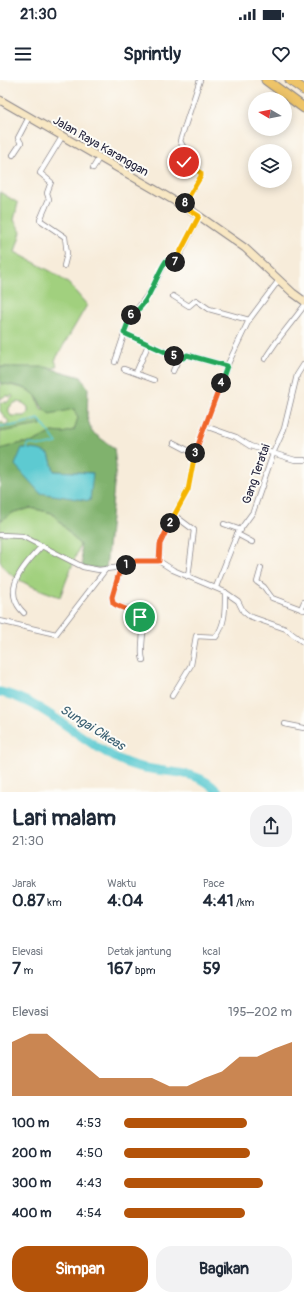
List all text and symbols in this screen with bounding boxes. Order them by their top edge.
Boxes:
text: 21:30 [20,5,57,24]
icon: menu [12,43,34,65]
text: Sprintly [123,43,181,66]
icon: heart [270,43,292,65]
north arrow [248,92,292,136]
map controls [248,92,292,188]
street label: Jalan Raya Karanggan [50,113,151,180]
button: layers [248,144,292,188]
pin [167,145,201,179]
icon: check [173,151,195,173]
pin: 8 [175,193,195,213]
text: 8 [182,196,188,209]
pin: 7 [165,252,185,272]
text: 7 [172,255,178,268]
pin: 6 [121,305,141,325]
text: 6 [128,308,134,321]
pin: 5 [164,346,184,366]
text: 5 [171,349,177,362]
pin: 4 [211,373,231,393]
text: 4 [218,376,224,389]
street label: Gang Teratai [239,442,274,506]
pin: 3 [185,443,205,463]
text: 3 [192,446,198,459]
pin: 2 [160,513,180,533]
text: 2 [167,516,173,529]
pin: 1 [116,555,136,575]
text: 1 [124,558,128,571]
pin [123,600,157,634]
icon: arrive [129,606,151,628]
water label: Sungai Cikeas [57,702,130,755]
text: Lari malam [12,804,116,832]
button: share [250,805,292,847]
text: 21:30 [12,833,44,849]
text: Jarak [12,877,36,890]
text: Waktu [107,877,136,890]
text: Pace [203,877,224,890]
text: 0.87 [12,890,45,911]
text: 4:04 [107,890,143,911]
text: 4:41 [203,890,234,911]
text: km [45,896,62,909]
text: /km [234,896,254,909]
text: Elevasi [12,945,43,958]
text: Detak jantung [107,945,171,958]
text: kcal [203,945,221,958]
text: 7 [12,958,21,979]
text: 167 [107,958,133,979]
text: 59 [203,958,221,979]
text: m [21,964,33,977]
text: bpm [133,964,155,977]
text: Elevasi [12,1004,48,1020]
text: 195–202 m [228,1004,292,1020]
text: 100 m [12,1115,49,1131]
text: 4:53 [76,1115,101,1131]
text: 200 m [12,1145,51,1161]
text: 4:50 [76,1145,103,1161]
text: 300 m [12,1175,51,1191]
text: 4:43 [76,1175,102,1191]
text: 400 m [12,1205,52,1221]
text: 4:54 [76,1205,102,1221]
button: Simpan [12,1246,148,1292]
button: Bagikan [156,1246,292,1292]

